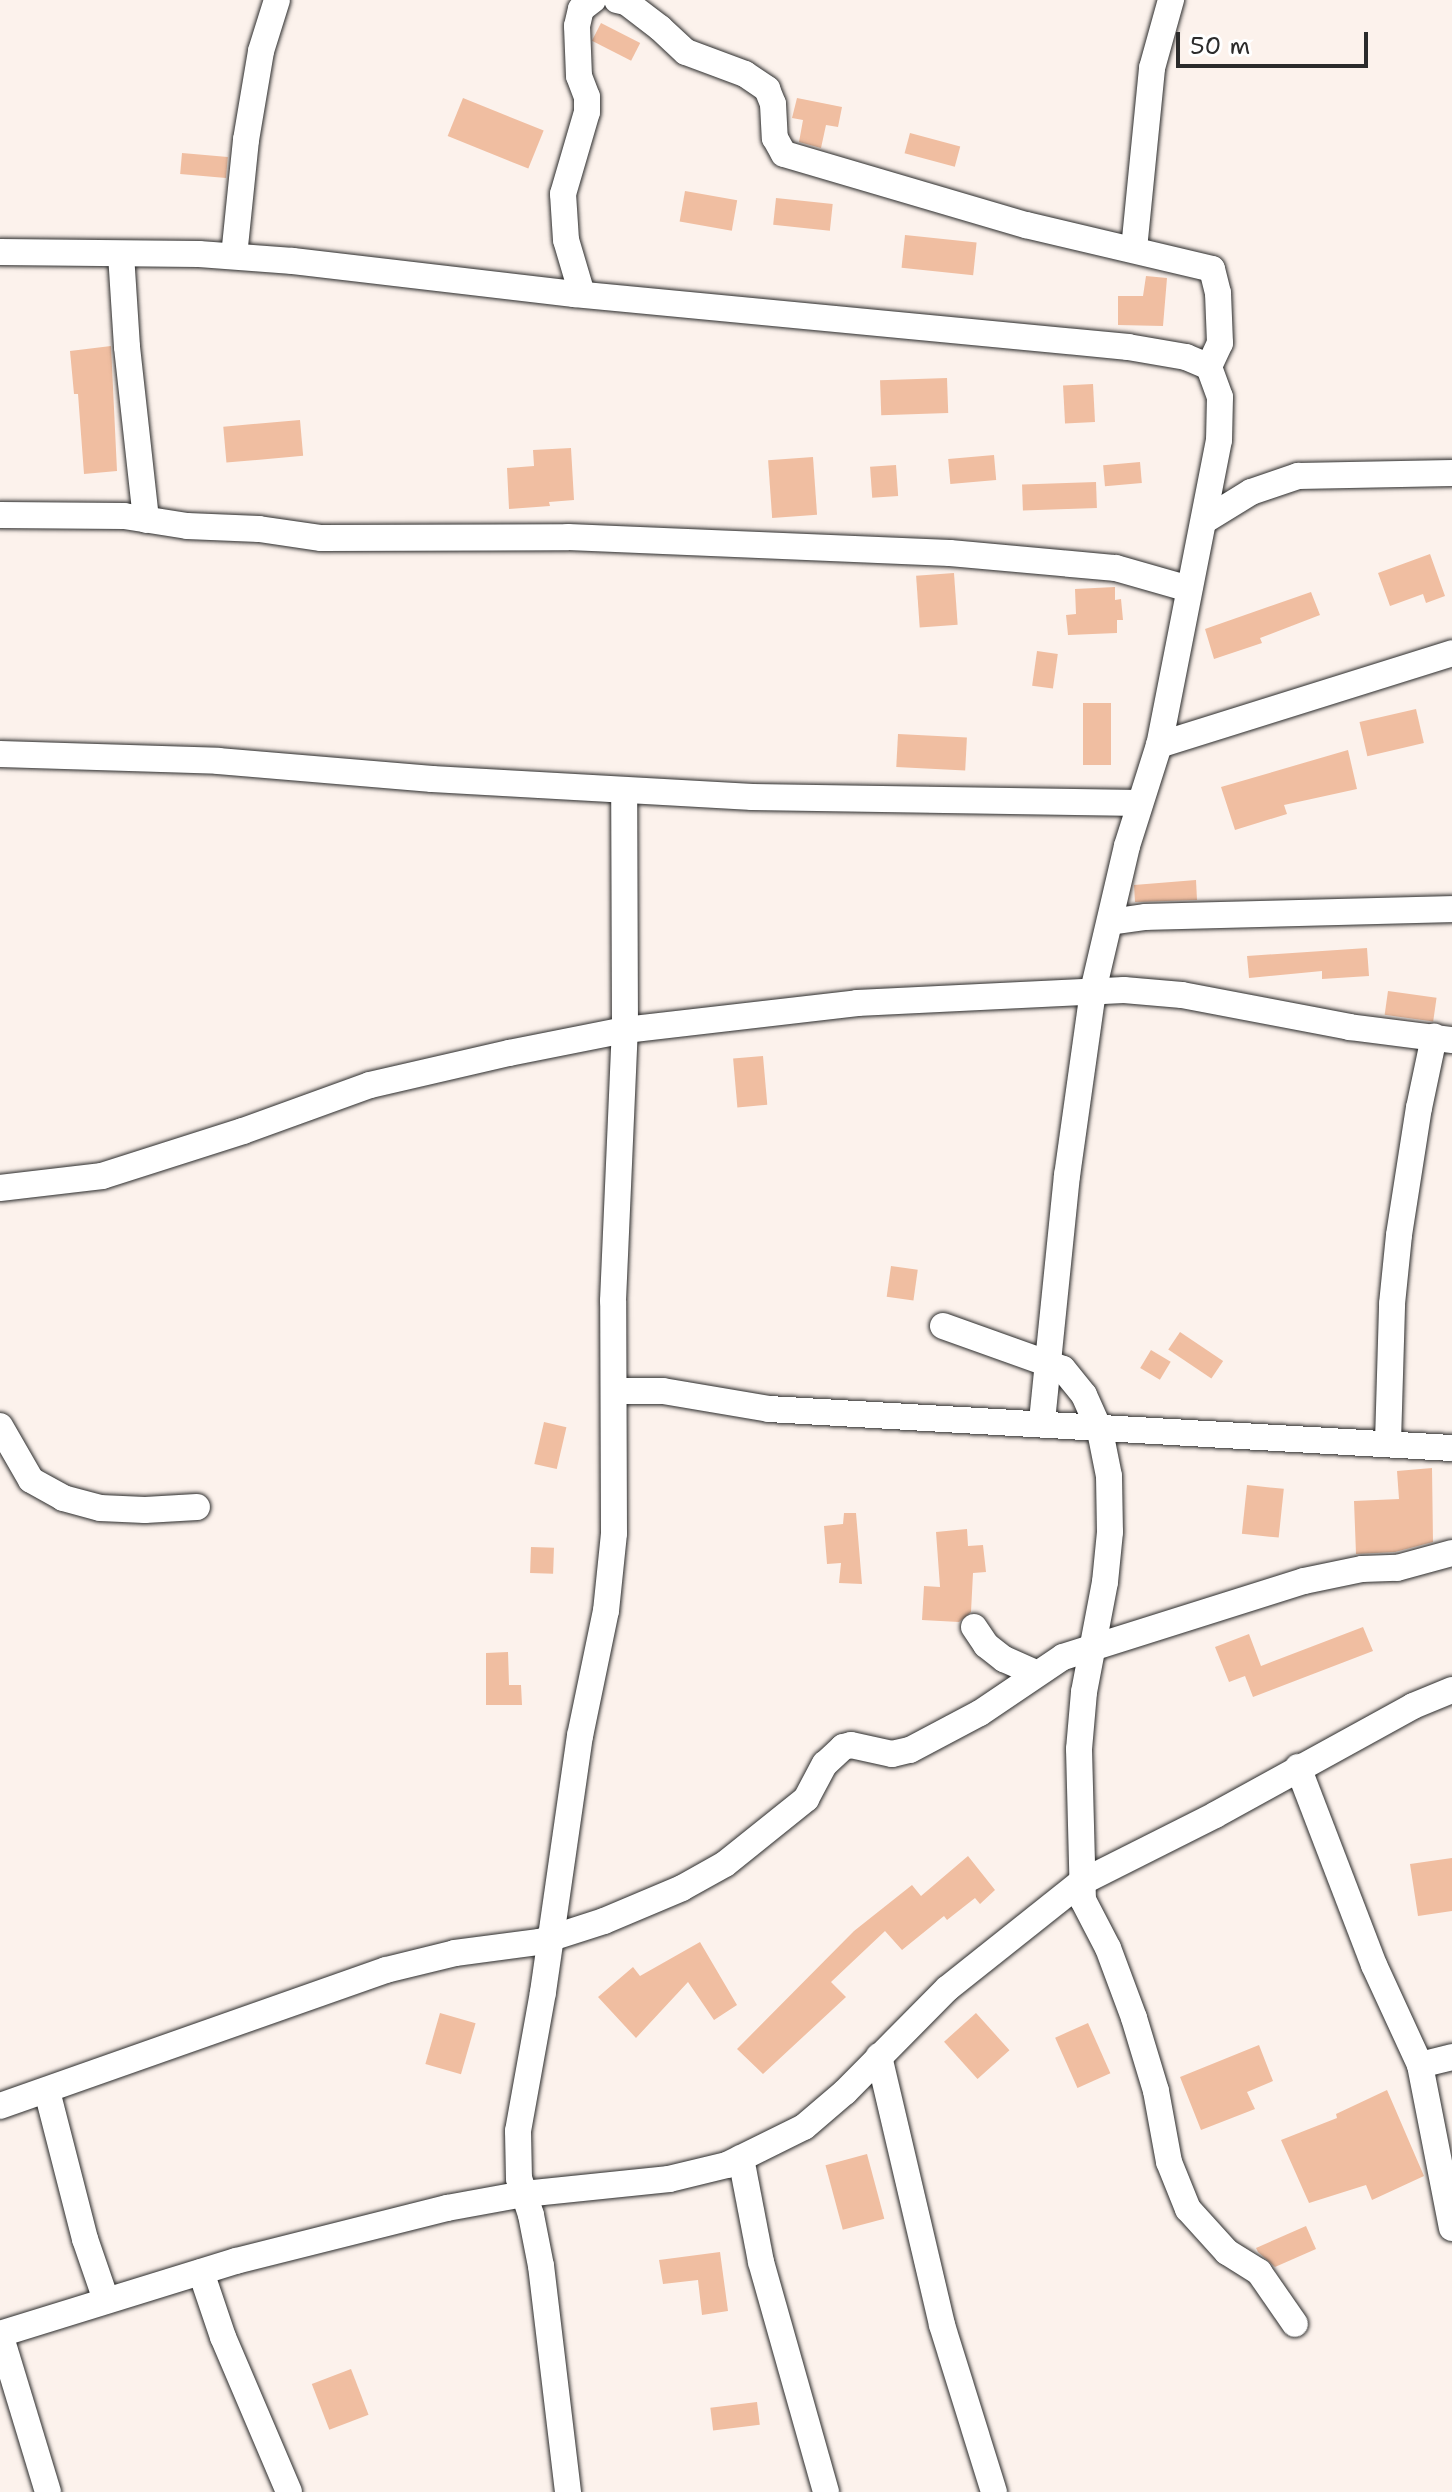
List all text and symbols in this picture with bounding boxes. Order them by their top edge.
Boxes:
scale bar [1180,16,1372,66]
text: 50 m [1190,30,1250,62]

